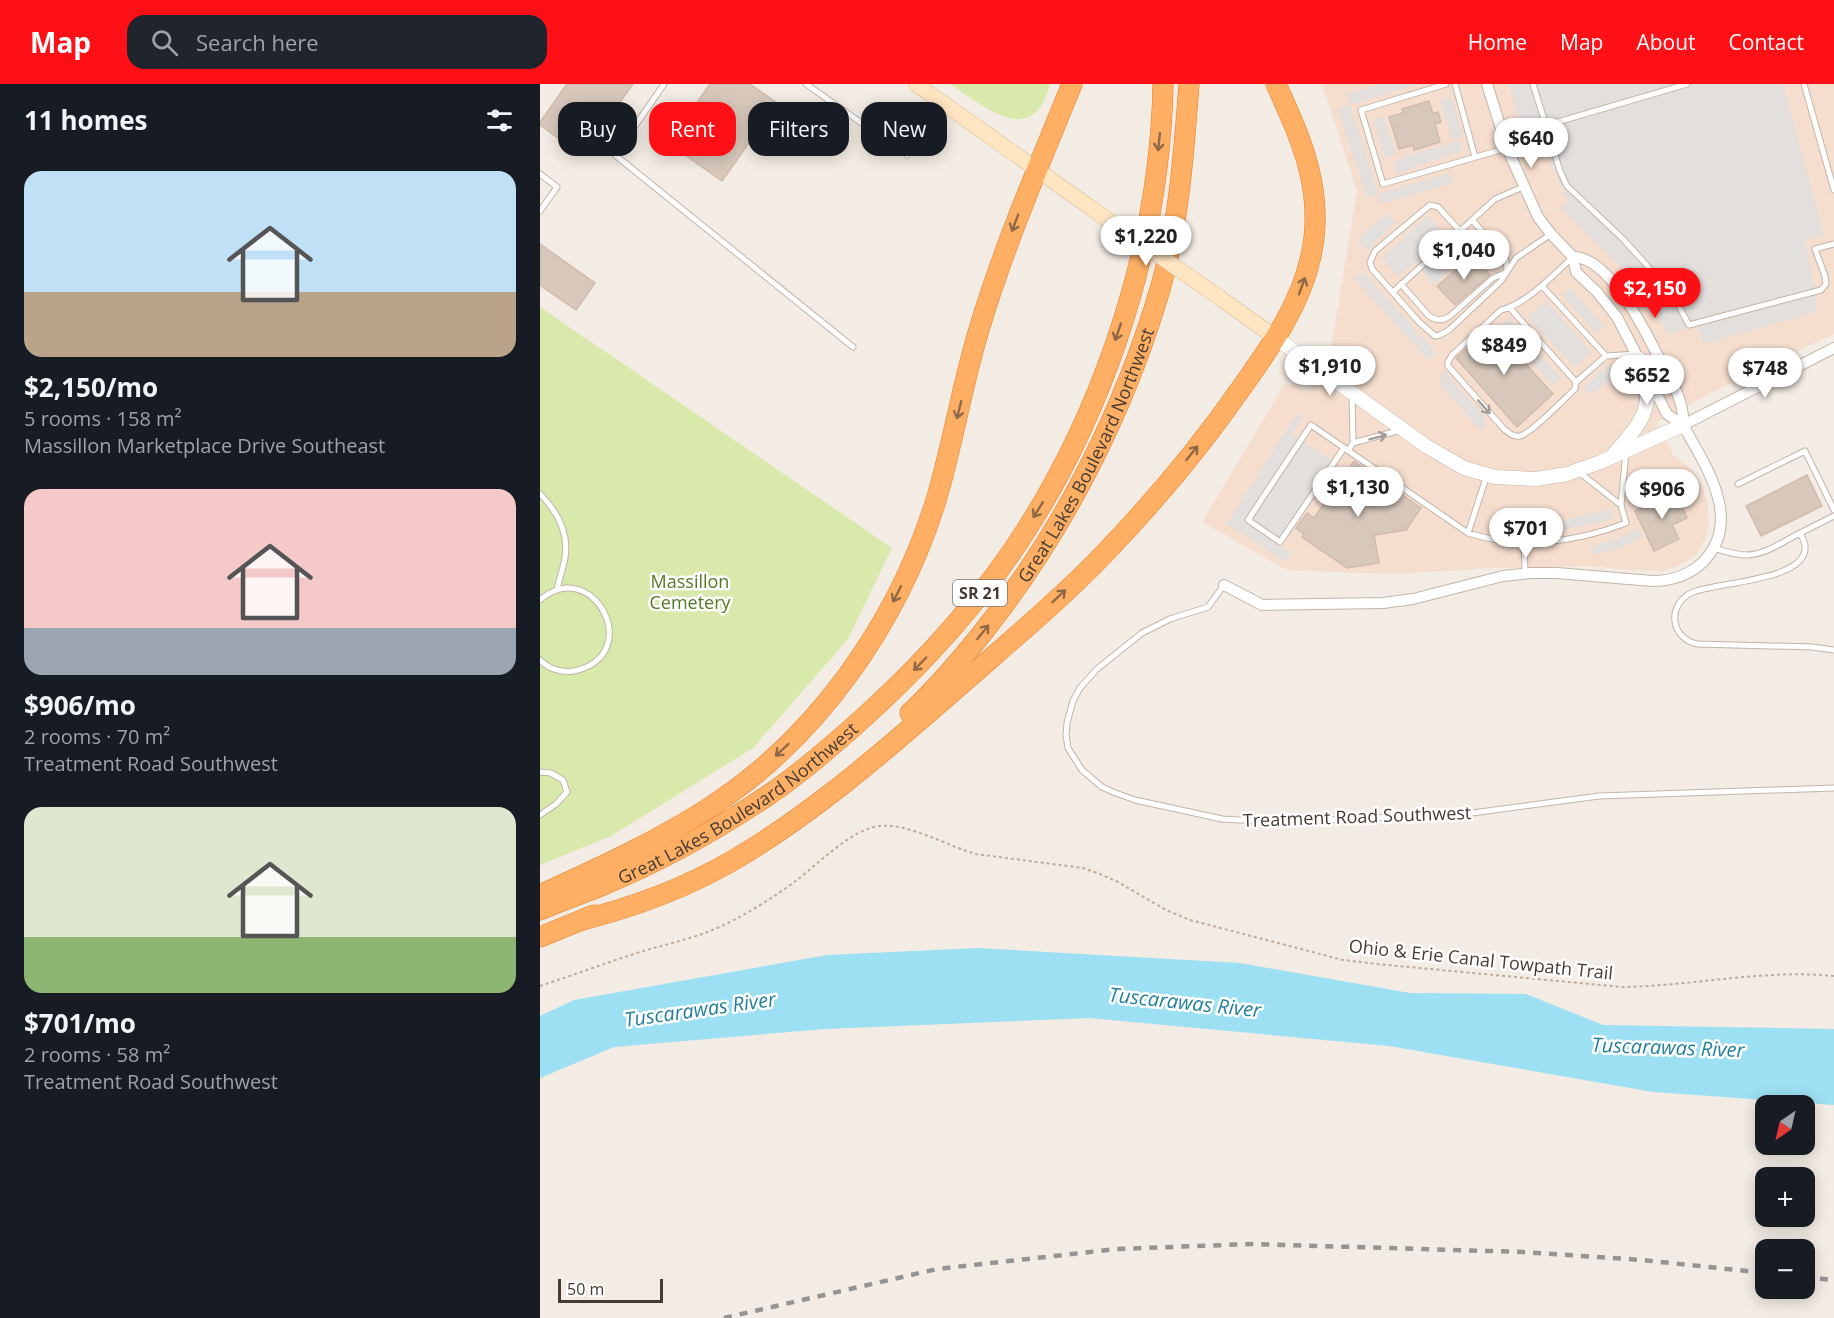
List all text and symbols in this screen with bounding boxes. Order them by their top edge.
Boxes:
search box [127,15,547,69]
text: Map [30,23,91,61]
icon: search [148,26,181,59]
text: Search here [196,27,319,57]
text: Home [1468,28,1527,56]
text: Map [1560,28,1603,56]
text: About [1636,28,1696,56]
text: Contact [1729,28,1804,56]
text: 11 homes [24,102,148,138]
chip: Buy [558,102,637,156]
chip: Rent [649,102,736,156]
chip: Filters [748,102,849,156]
chip: New [861,102,947,156]
icon: filters [483,104,516,137]
pin: $640 [1495,118,1567,169]
text: $640 [1508,124,1554,151]
one-way arrow [1153,132,1164,152]
icon: home [216,210,324,318]
one-way arrow [1009,213,1020,232]
pin: $1,220 [1097,216,1195,267]
text: $1,220 [1115,222,1177,249]
pin: $1,040 [1415,230,1513,281]
text: $1,040 [1433,236,1495,263]
pin: $2,150 [1606,268,1704,319]
text: $2,150 [1624,274,1686,301]
one-way arrow [1298,277,1309,296]
one-way arrow [1112,323,1123,341]
street label: Great Lakes Boulevard Northwest [1012,324,1159,587]
pin: $849 [1468,325,1540,376]
text: $849 [1481,331,1527,358]
pin: $1,910 [1281,346,1379,397]
pin: $748 [1729,348,1801,399]
text: $1,910 [1299,352,1361,379]
text: $748 [1742,354,1788,381]
pin: $652 [1611,355,1683,406]
text: $652 [1624,361,1670,388]
text: $2,150/mo [24,369,158,405]
one-way arrow [1477,399,1491,414]
one-way arrow [952,400,964,419]
text: 5 rooms · 158 m² [24,405,182,432]
one-way arrow [1368,430,1387,442]
text: Massillon Marketplace Drive Southeast [24,432,385,459]
one-way arrow [1185,446,1198,462]
pin: $1,130 [1309,467,1407,518]
pin: $906 [1626,469,1698,520]
text: $1,130 [1327,473,1389,500]
text: $906 [1639,475,1685,502]
one-way arrow [1031,501,1044,518]
pin: $701 [1490,508,1562,559]
text: $701 [1503,514,1549,541]
icon: home [216,528,324,636]
park label: Massillon Cemetery [649,569,732,614]
road number: SR 21 [953,580,1007,606]
one-way arrow [890,585,902,603]
one-way arrow [1051,589,1066,603]
one-way arrow [976,624,989,640]
one-way arrow [912,657,927,672]
text: $906/mo [24,687,136,723]
street label: Great Lakes Boulevard Northwest [614,717,863,889]
text: 2 rooms · 70 m² [24,723,170,750]
one-way arrow [775,743,790,757]
text: Treatment Road Southwest [24,750,278,777]
street label: Treatment Road Southwest [1242,800,1472,832]
icon: home [216,846,324,954]
street label: Ohio & Erie Canal Towpath Trail [1348,933,1614,985]
water label: Tuscarawas River [1108,981,1263,1024]
water label: Tuscarawas River [623,985,779,1033]
text: $701/mo [24,1005,136,1041]
water label: Tuscarawas River [1591,1031,1746,1063]
text: 2 rooms · 58 m² [24,1041,170,1068]
text: Treatment Road Southwest [24,1068,278,1095]
north arrow [1755,1095,1815,1155]
map controls [1755,1095,1815,1299]
button: + [1755,1167,1815,1227]
button: − [1755,1239,1815,1299]
scale bar [558,1276,663,1304]
text: 50 m [567,1278,604,1300]

